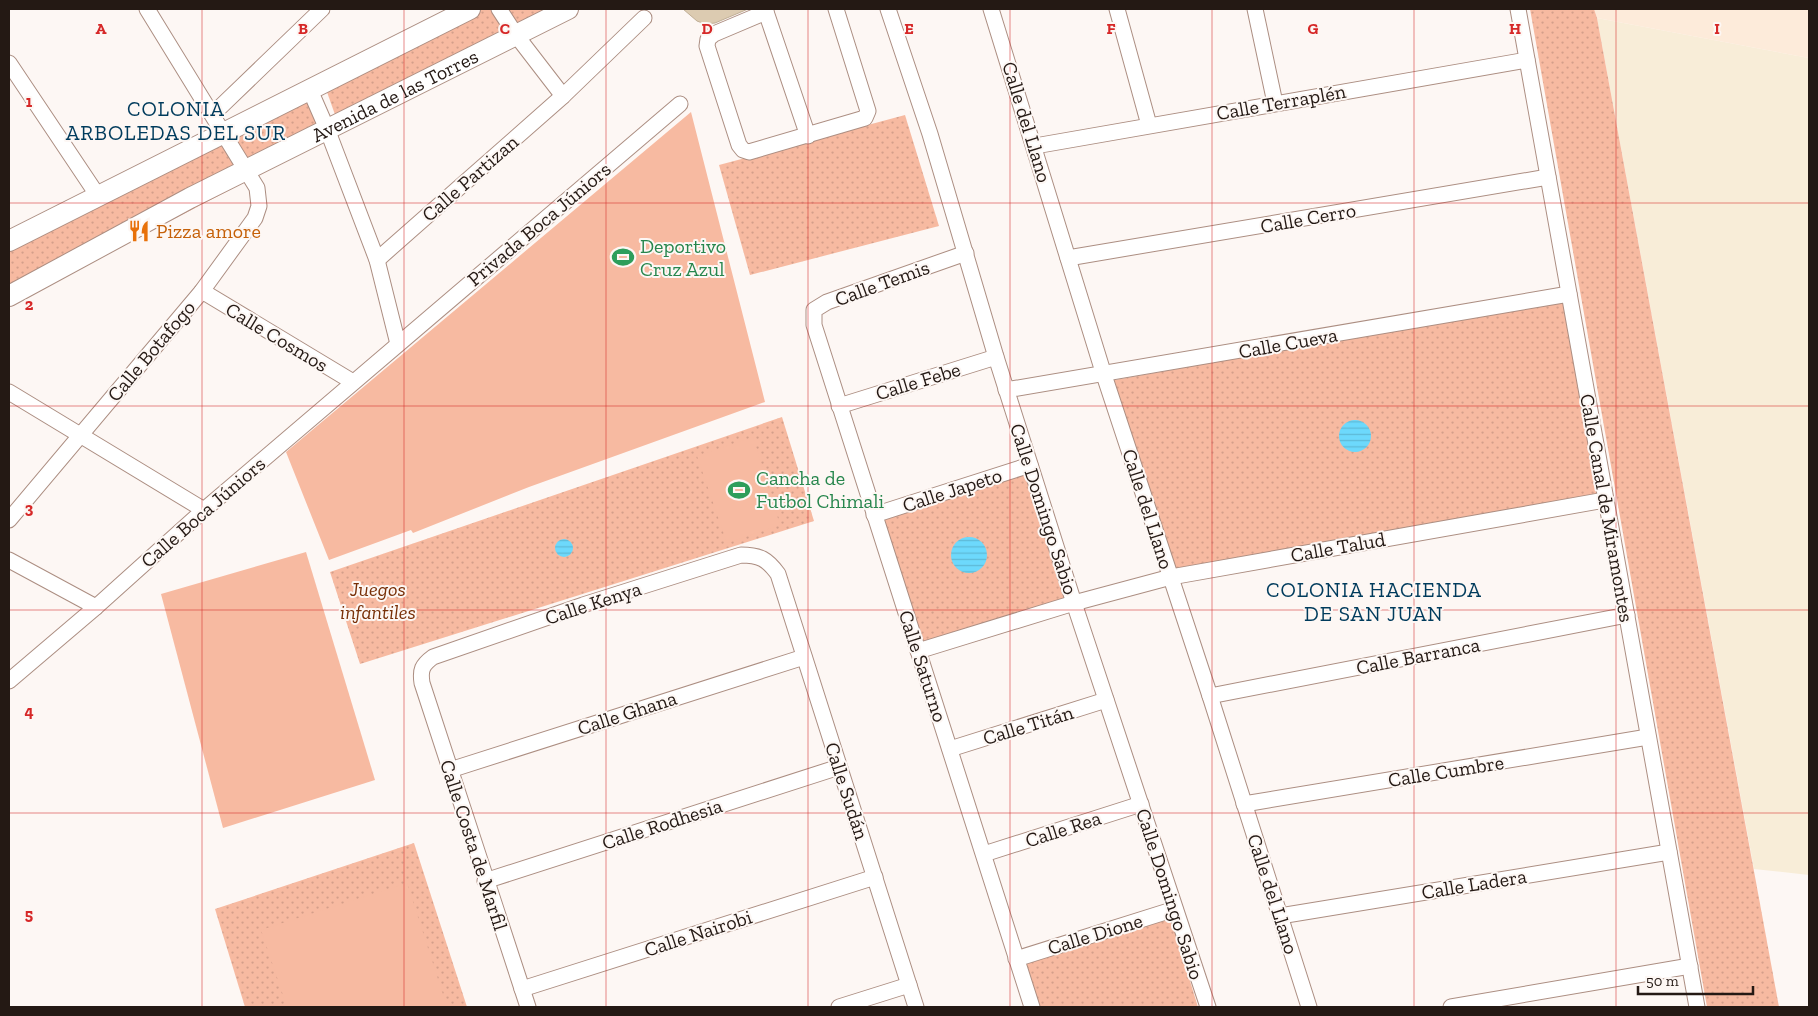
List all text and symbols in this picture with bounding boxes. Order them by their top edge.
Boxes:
text: A [96,19,107,38]
text: B [298,19,308,38]
text: C [500,19,510,38]
text: D [701,19,713,38]
text: E [904,19,914,38]
text: F [1106,19,1116,38]
text: G [1308,19,1319,38]
text: H [1509,19,1521,38]
text: I [1714,19,1720,38]
street label: Avenida de las Torres [308,44,482,147]
street label: Calle del Llano [997,59,1057,185]
street label: Calle Terraplén [1214,79,1348,125]
text: 1 [26,92,33,111]
district label: COLONIA ARBOLEDAS DEL SUR [66,96,286,145]
street label: Calle Partizan [417,129,524,226]
street label: Privada Boca Júniors [462,157,616,291]
street label: Calle Cerro [1258,198,1358,238]
restaurant icon: Pizza amore [126,218,152,244]
place label: Pizza amore [156,219,261,243]
place label: Deportivo Cruz Azul [640,234,726,281]
sports icon: Deportivo Cruz Azul [610,244,636,270]
street label: Calle Temis [831,255,933,311]
text: 2 [25,295,34,314]
street label: Calle Botafogo [102,296,200,406]
street label: Calle Cosmos [221,297,333,377]
street label: Calle Cueva [1237,322,1340,364]
street label: Calle Febe [873,357,963,405]
street label: Calle Canal de Miramontes [1575,392,1639,624]
street label: Calle Domingo Sabio [1005,420,1083,598]
street label: Calle del Llano [1117,446,1179,572]
street label: Calle Boca Júniors [136,451,270,573]
street label: Calle Japeto [899,463,1005,517]
place label: Cancha de Futbol Chimali [756,466,885,513]
sports icon: Cancha de Futbol Chimali [726,477,752,503]
text: 3 [25,499,34,518]
street label: Calle Talud [1289,527,1387,567]
street label: Calle Kenya [542,576,645,630]
park label: Juegos infantiles [340,577,416,624]
district label: COLONIA HACIENDA DE SAN JUAN [1266,577,1482,626]
street label: Calle Saturno [894,607,952,725]
street label: Calle Barranca [1354,632,1482,680]
street label: Calle Ghana [574,686,680,740]
street label: Calle Titán [980,700,1077,750]
text: 4 [24,702,34,721]
street label: Calle Sudán [820,739,874,843]
street label: Calle Cumbre [1386,750,1506,792]
street label: Calle Costa de Marfil [435,757,513,933]
street label: Calle Rodhesia [599,793,726,855]
street label: Calle Rea [1022,805,1104,853]
street label: Calle Domingo Sabio [1131,805,1209,983]
street label: Calle del Llano [1242,831,1304,957]
street label: Calle Ladera [1420,864,1529,904]
street label: Calle Nairobi [641,904,755,962]
text: 5 [25,905,33,924]
street label: Calle Dione [1045,908,1145,960]
scale bar [1638,964,1753,996]
text: 50 m [1646,972,1679,990]

